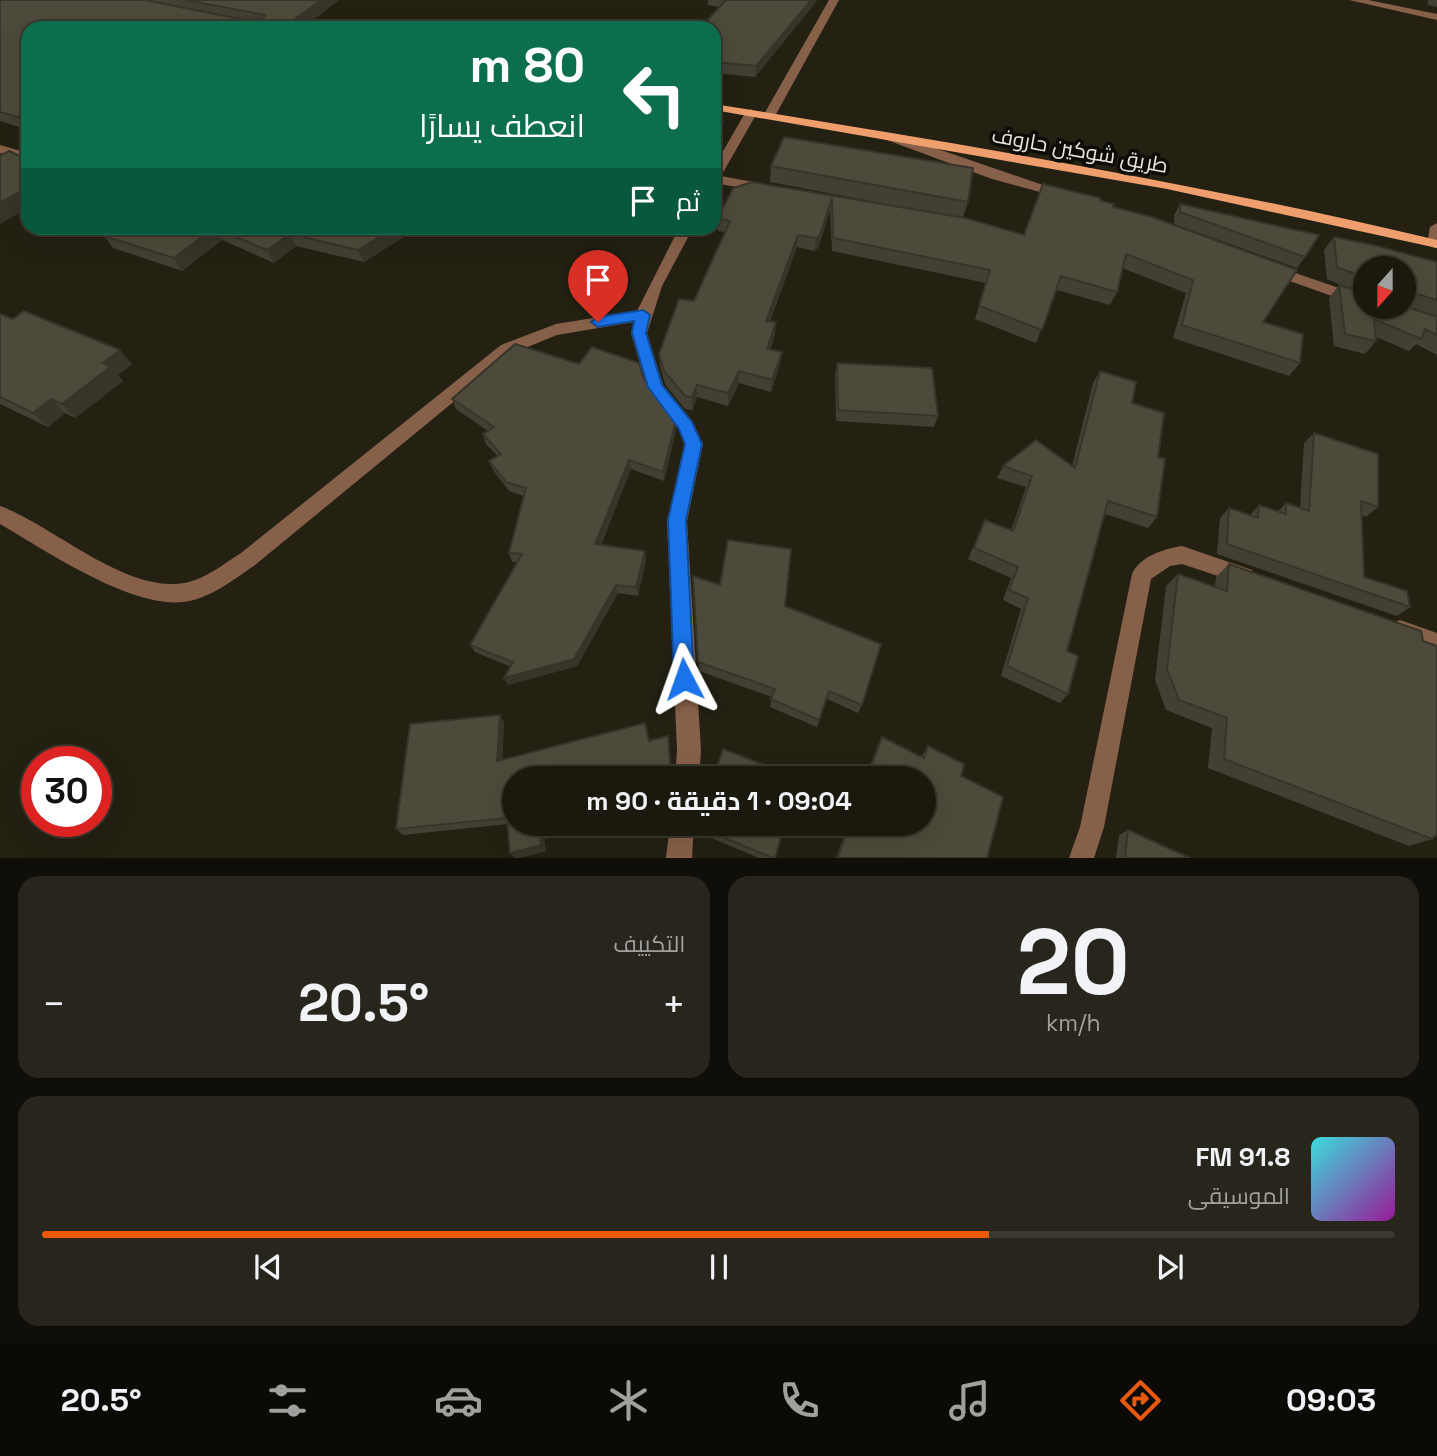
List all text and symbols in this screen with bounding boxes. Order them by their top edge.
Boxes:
text: 80 m [470,34,585,96]
icon: left [609,49,700,140]
text: انعطف يسارًا [419,106,585,146]
street label: طريق شوكين حاروف [990,121,1170,179]
icon: arrive [624,182,662,220]
text: ثم [676,185,700,219]
pin [568,250,628,322]
north arrow [1353,256,1416,318]
map controls [1353,256,1416,319]
icon: arrive [579,261,617,299]
position arrow [647,642,721,716]
speed limit sign: 30 [21,746,112,837]
text: 09:04 · 1 دقيقة · 90 m [586,784,852,818]
text: 20 [1017,904,1130,1021]
text: التكييف [613,929,686,959]
text: 20.5° [298,970,429,1036]
text: − [42,980,66,1028]
text: + [662,980,686,1028]
text: km/h [1046,1008,1101,1038]
text: 91.8 FM [1195,1140,1290,1174]
text: الموسيقى [1188,1181,1290,1211]
icon: previous [249,1248,287,1286]
icon: pause [700,1248,738,1286]
icon: next [1151,1248,1189,1286]
icon: filters [263,1376,312,1425]
icon: car [434,1376,483,1425]
icon: climate [604,1376,653,1425]
icon: phone [775,1376,824,1425]
icon: music [945,1376,994,1425]
icon: directions [1116,1376,1165,1425]
text: 20.5° [61,1380,142,1420]
text: 09:03 [1286,1380,1376,1420]

